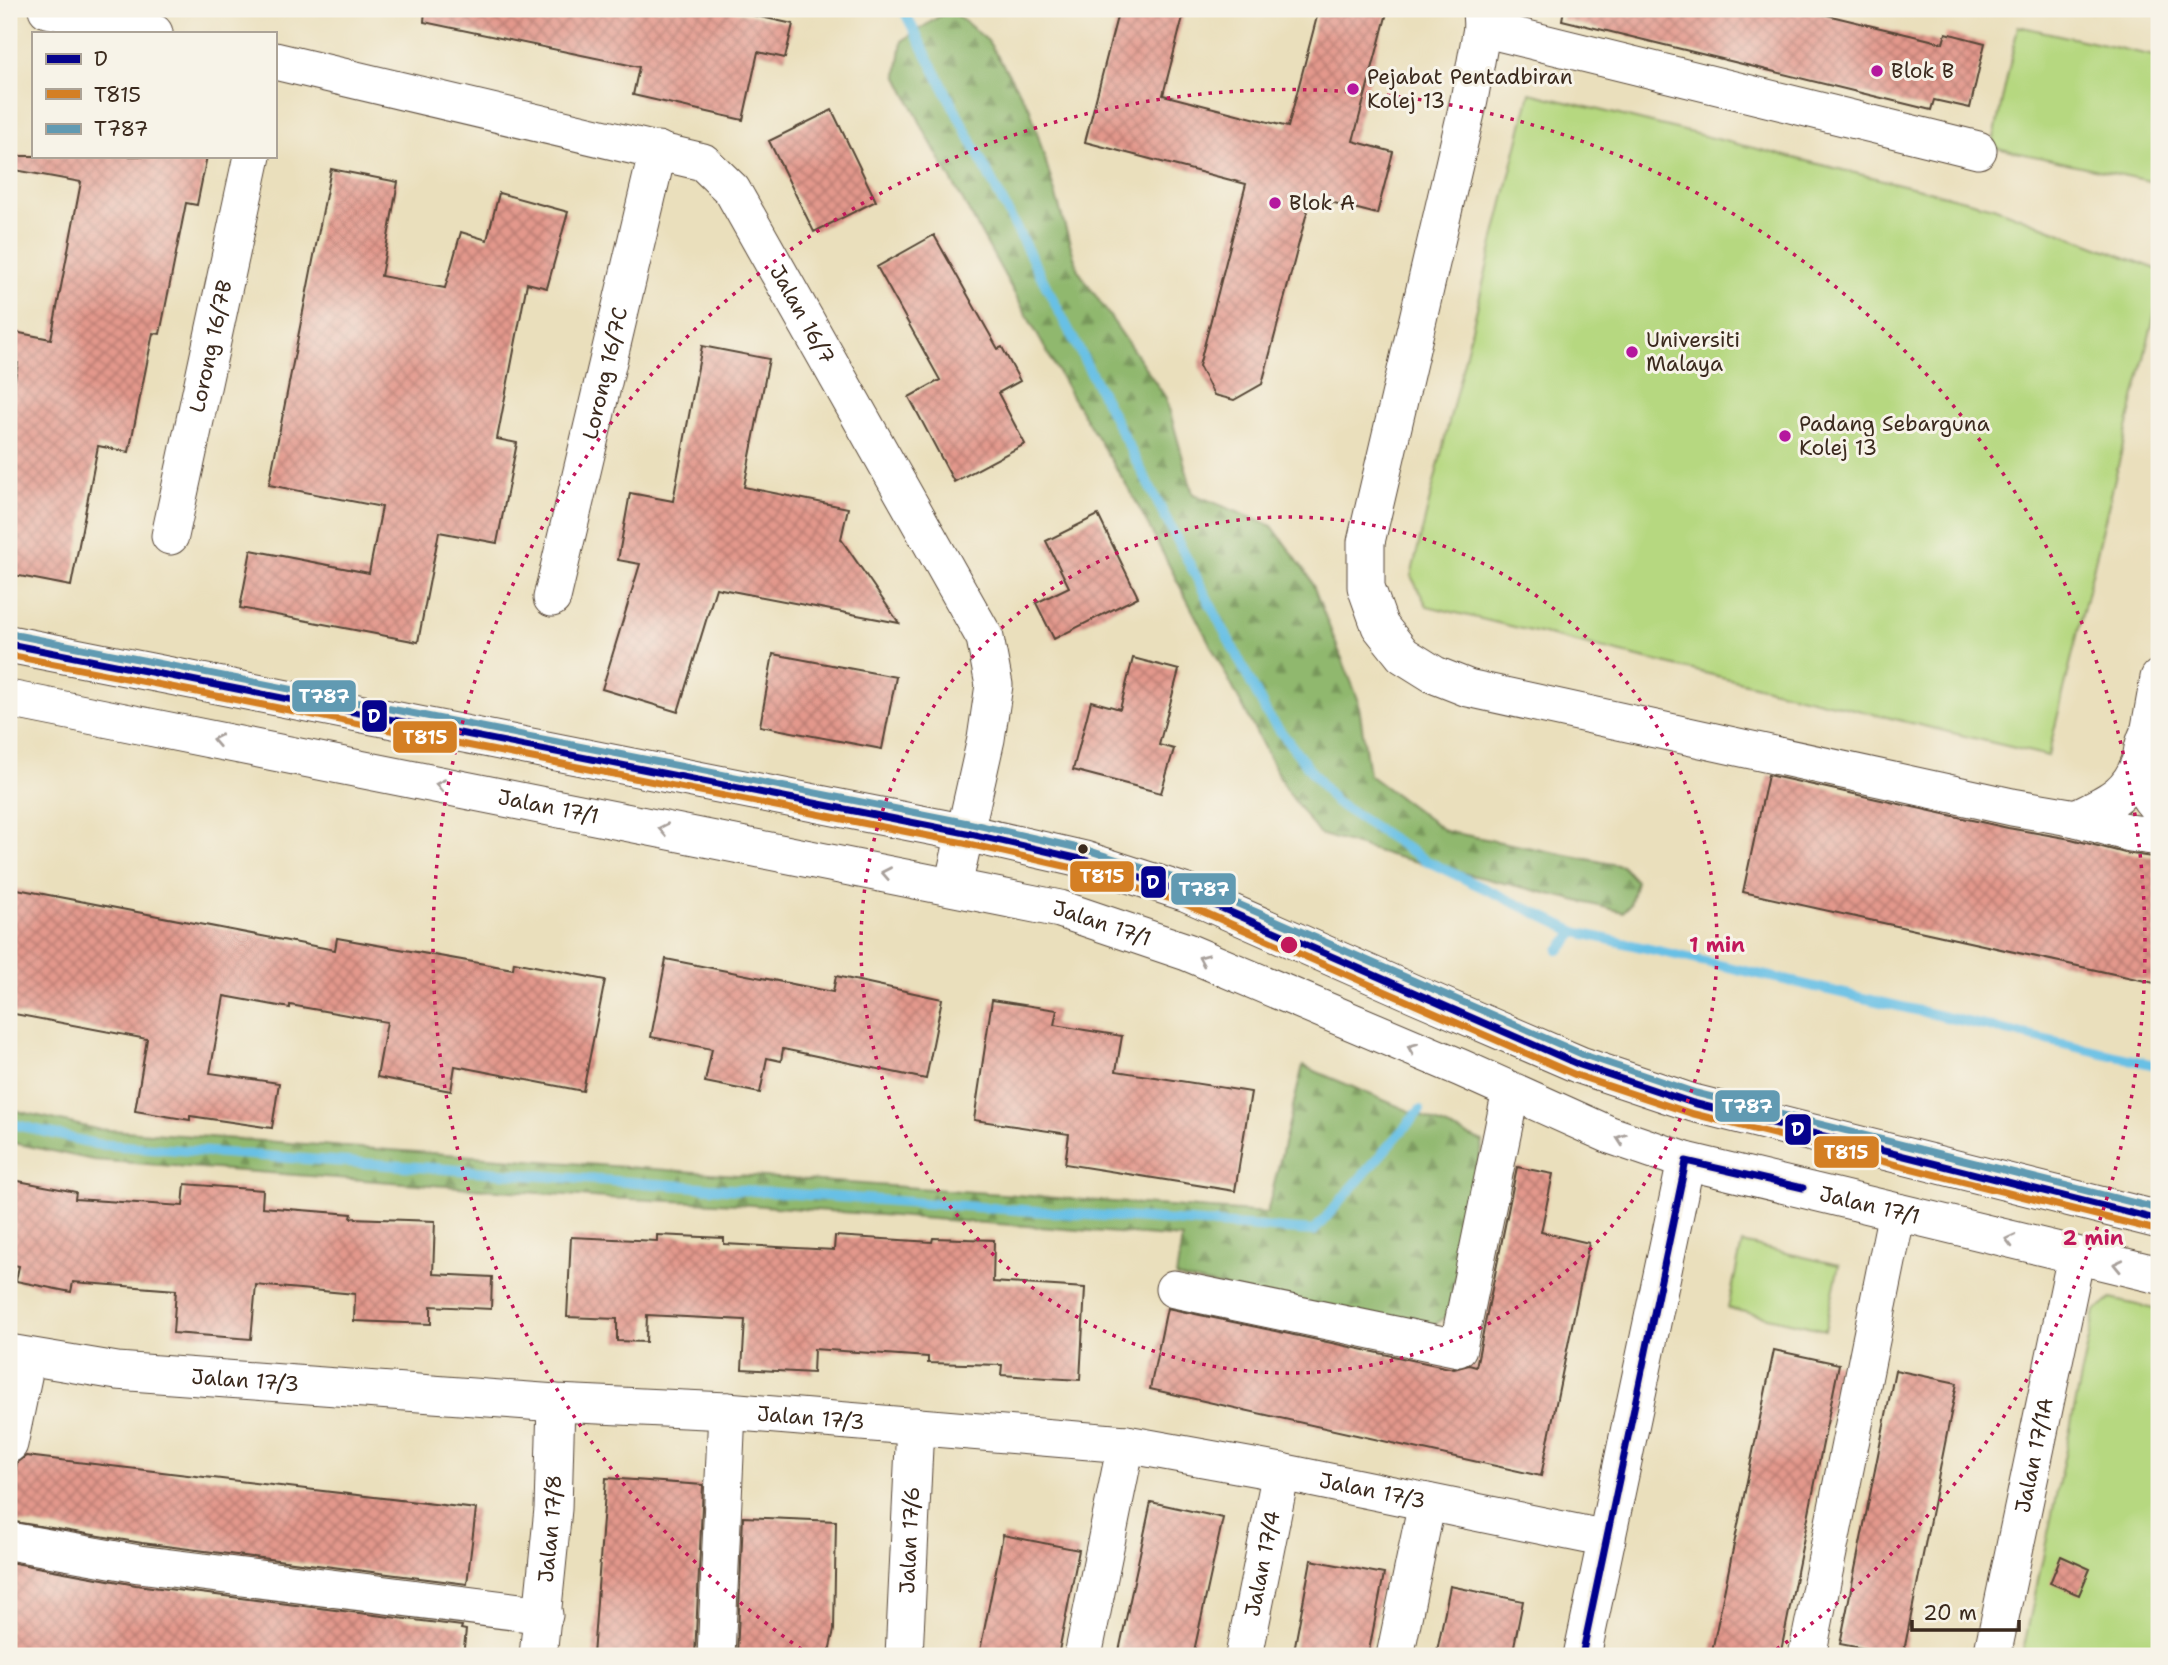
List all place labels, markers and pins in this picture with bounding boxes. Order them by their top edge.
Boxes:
place label: Blok B [1891,57,1954,85]
place label: Pejabat Pentadbiran Kolej 13 [1367,63,1573,115]
marker: Blok B [1869,63,1885,79]
marker: Pejabat Pentadbiran Kolej 13 [1345,81,1361,97]
place label: Blok A [1289,189,1355,217]
marker: Blok A [1267,195,1283,211]
place label: Universiti Malaya [1646,326,1740,378]
marker: Universiti Malaya [1624,344,1640,360]
place label: Padang Sebarguna Kolej 13 [1799,410,1990,462]
marker: Padang Sebarguna Kolej 13 [1777,428,1793,444]
unlabelled marker [1076,842,1090,856]
centre of rings [1277,933,1301,957]

